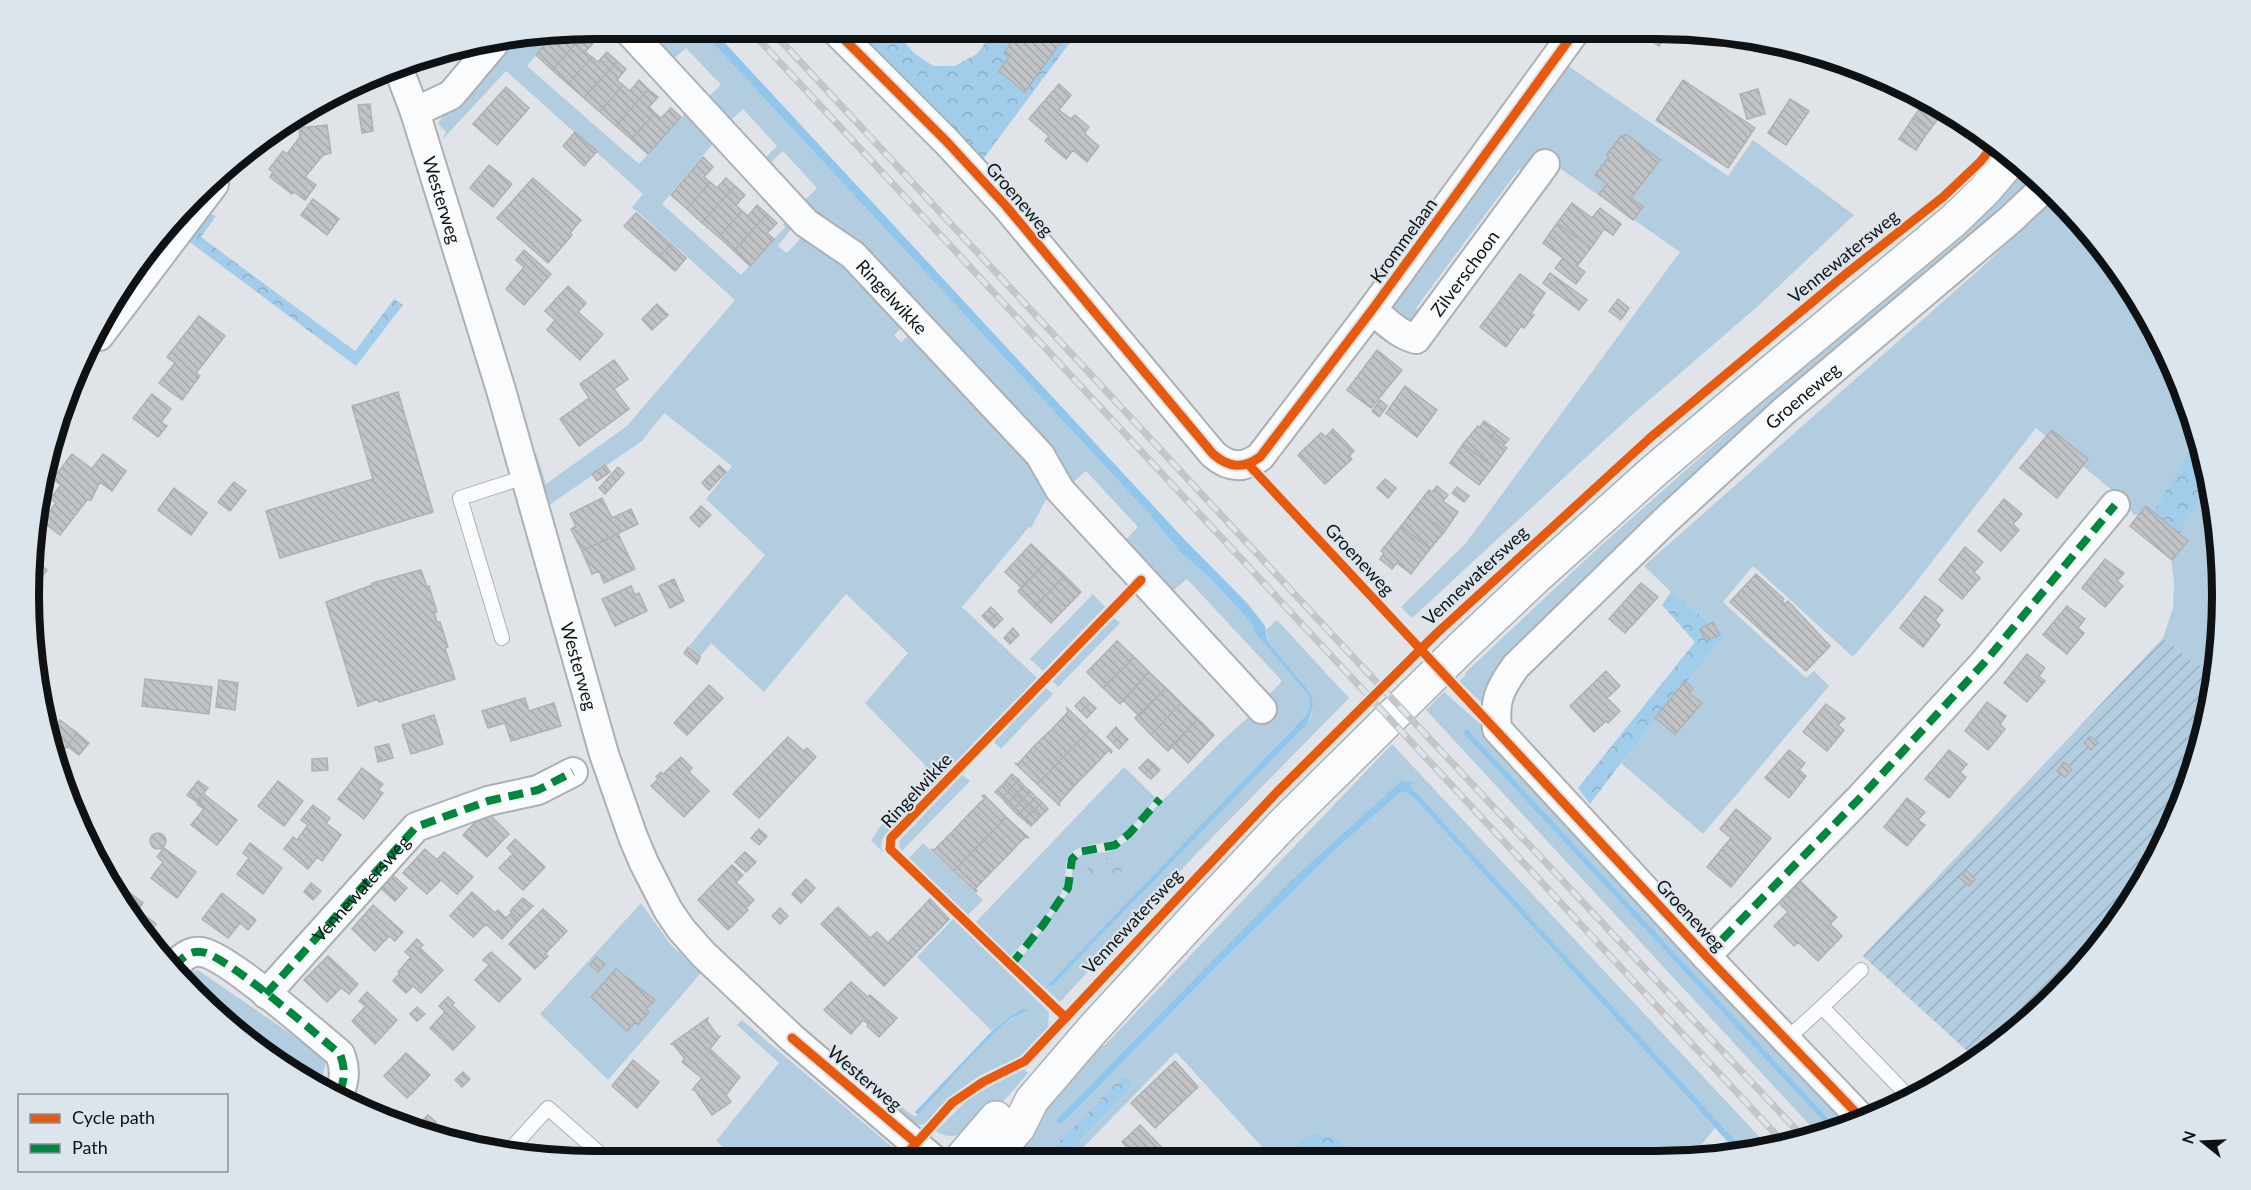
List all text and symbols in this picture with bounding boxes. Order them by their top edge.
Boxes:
street label: Westerweg [418,153,466,246]
street label: Groeneweg [982,157,1058,241]
street label: Krommelaan [1365,193,1441,287]
street label: Vennewatersweg [1783,205,1903,307]
street label: Zilverschoon [1426,226,1503,320]
street label: Ringelwikke [852,255,932,339]
street label: Groeneweg [1761,358,1844,434]
street label: Groeneweg [1321,518,1399,600]
street label: Vennewatersweg [1418,521,1532,629]
street label: Westerweg [556,620,602,713]
street label: Ringelwikke [876,748,956,832]
street label: Vennewatersweg [307,830,414,946]
street label: Vennewatersweg [1078,864,1186,978]
street label: Groeneweg [1652,874,1730,956]
street label: Westerweg [823,1041,907,1115]
legend [18,1094,228,1172]
text: Cycle path [72,1106,155,1128]
north arrow [2173,1112,2233,1172]
text: N [2177,1128,2199,1146]
text: Path [72,1136,108,1158]

